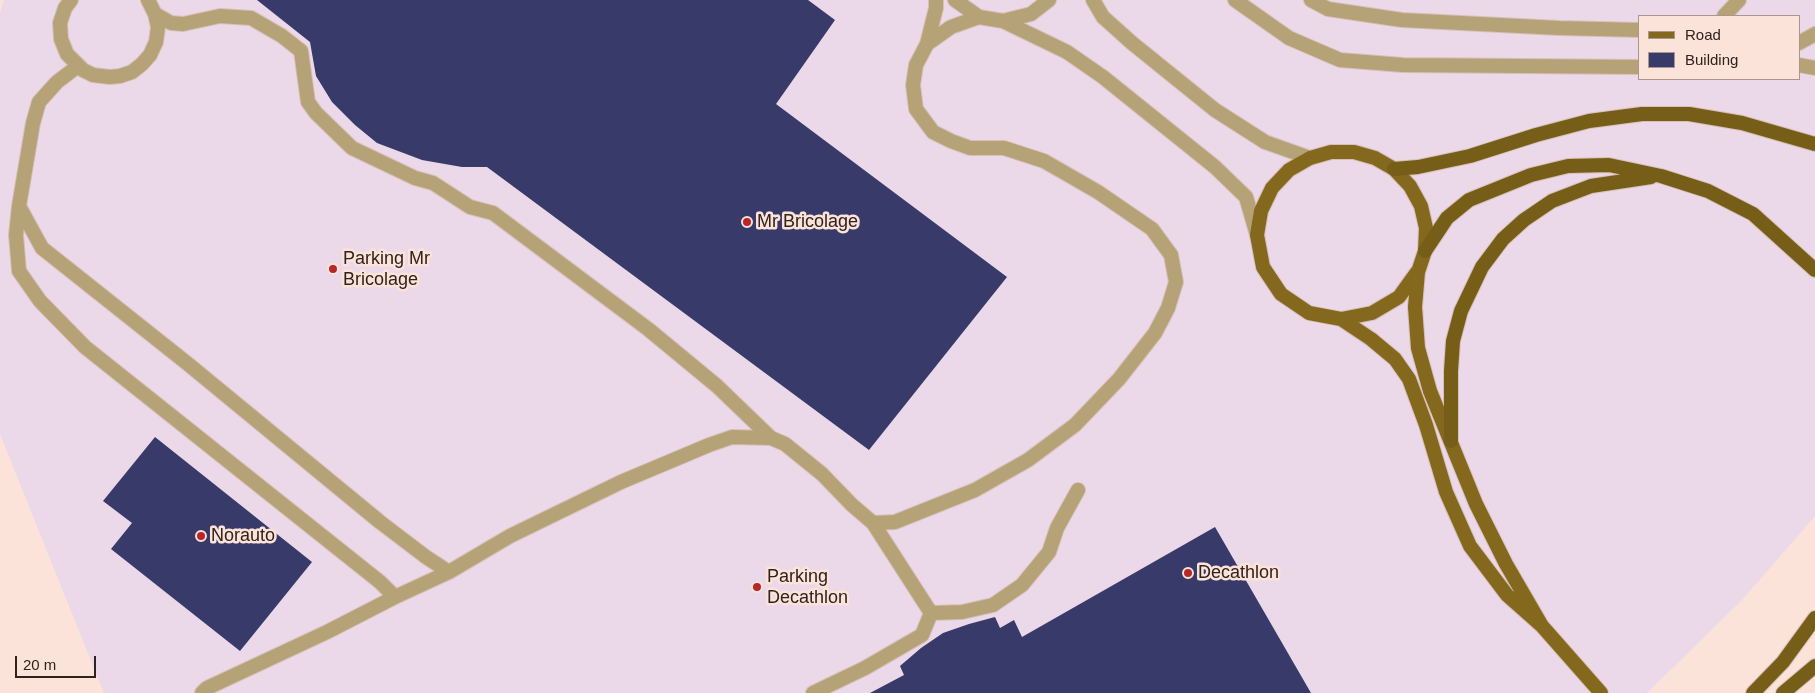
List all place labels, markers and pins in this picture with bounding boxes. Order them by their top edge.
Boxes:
place label: Mr Bricolage [757,211,858,233]
marker: Mr Bricolage [741,216,753,228]
place label: Parking Mr Bricolage [343,248,430,290]
marker: Parking Mr Bricolage [327,263,339,275]
place label: Norauto [211,525,275,547]
marker: Norauto [195,530,207,542]
place label: Decathlon [1198,562,1279,584]
place label: Parking Decathlon [767,566,848,608]
marker: Decathlon [1182,567,1194,579]
marker: Parking Decathlon [751,581,763,593]

